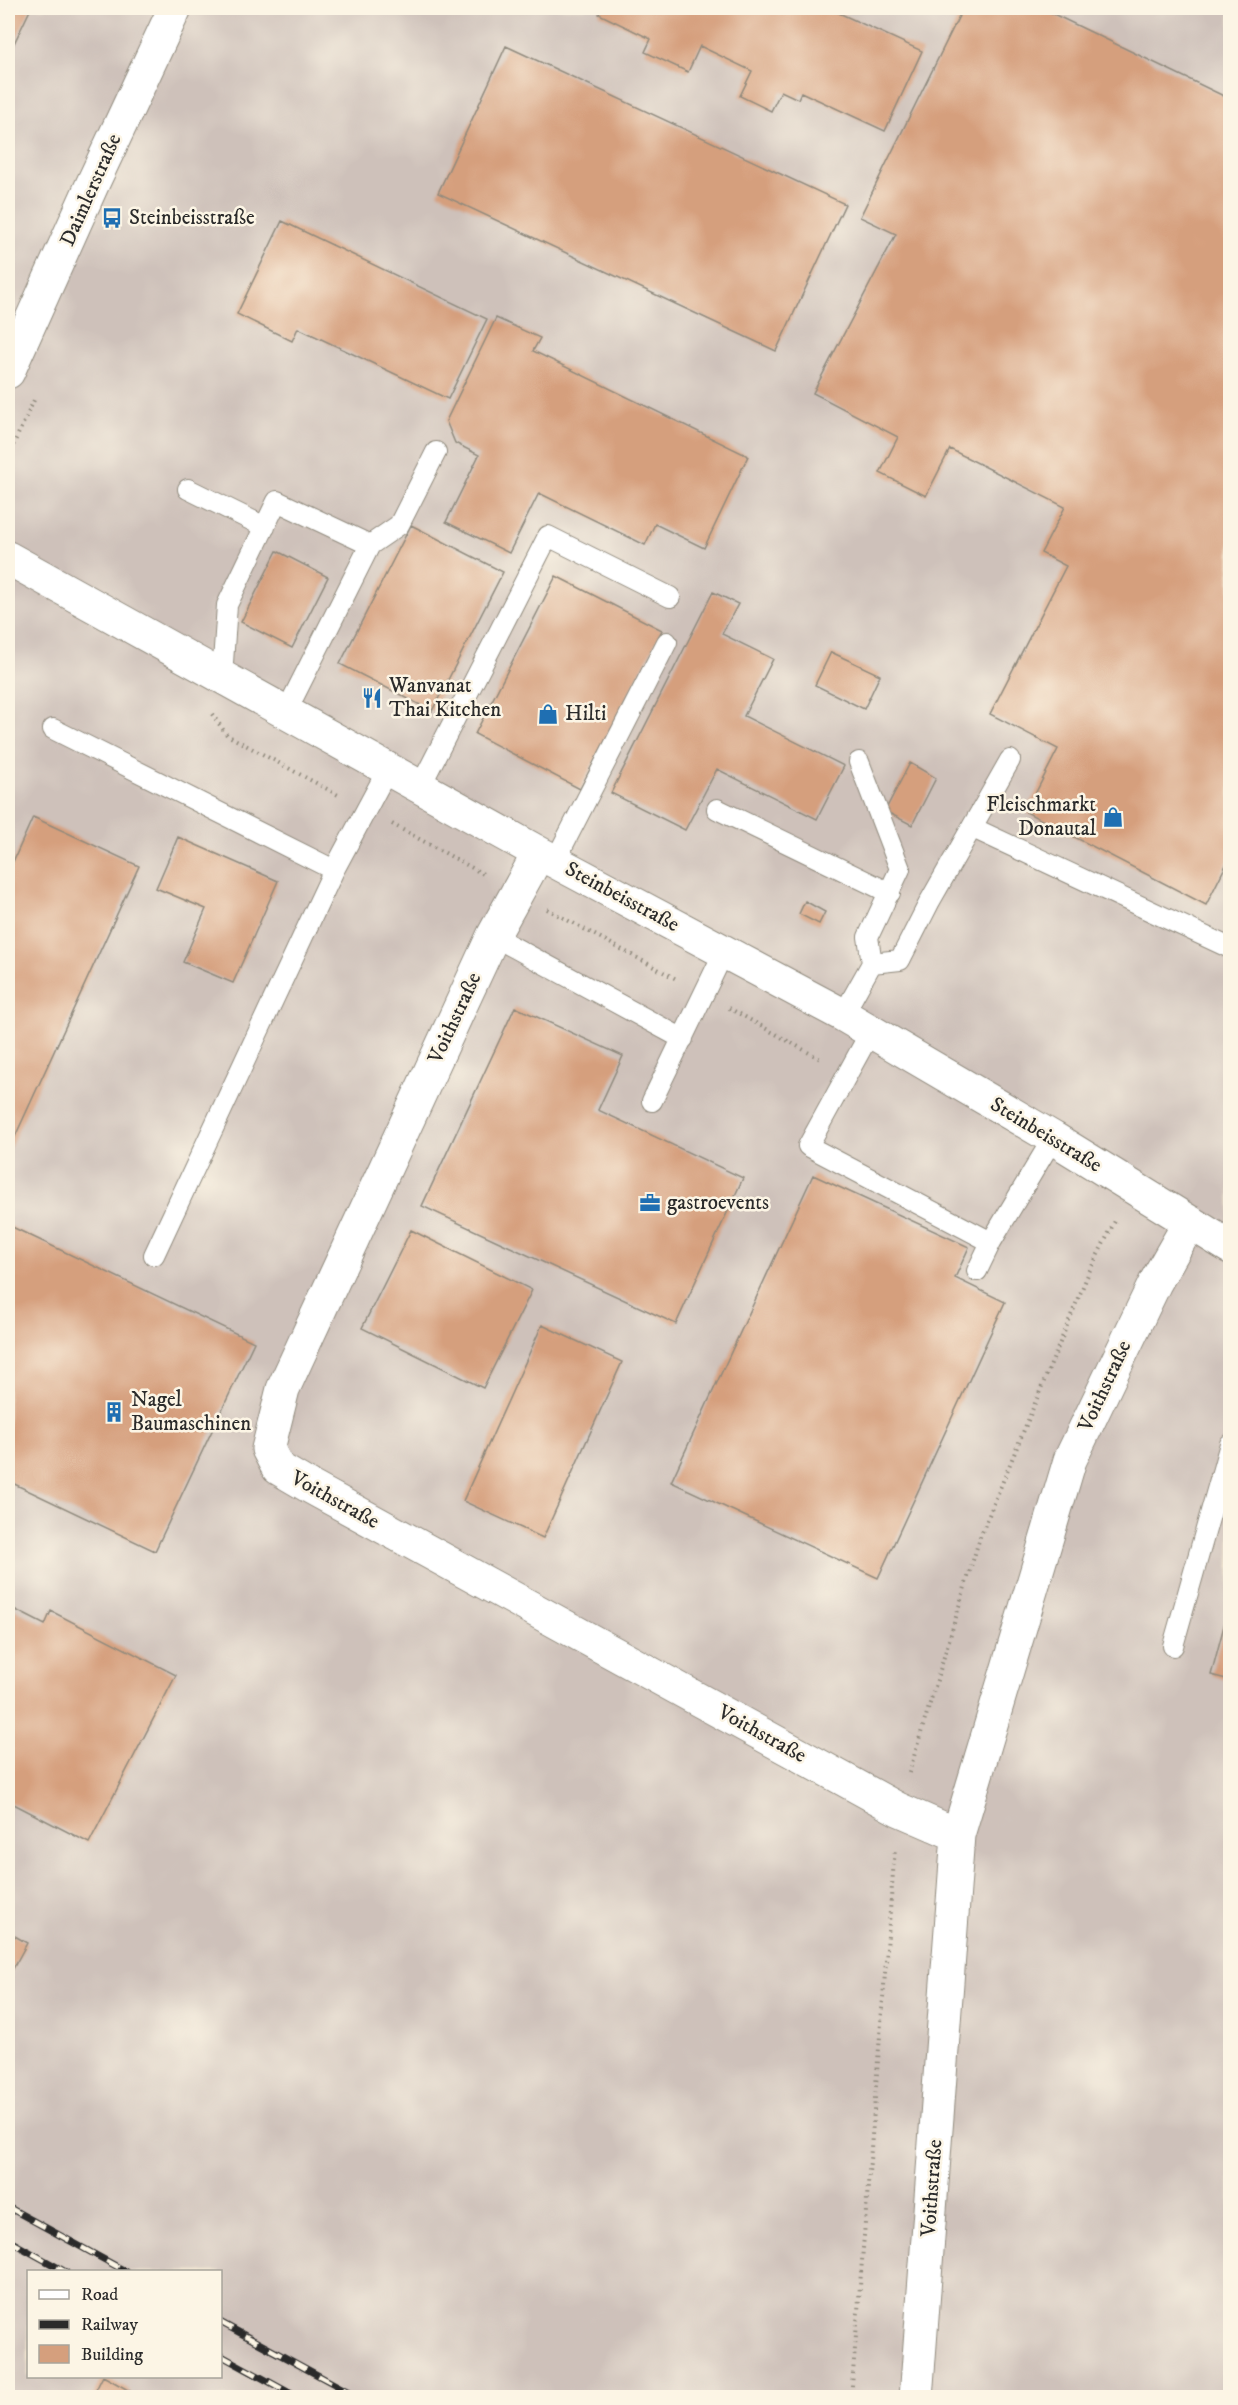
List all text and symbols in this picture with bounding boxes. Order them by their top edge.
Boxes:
street label: Daimlerstraße [55,129,127,250]
place label: Steinbeisstraße [129,205,255,231]
bus stop icon: Steinbeisstraße [100,206,124,230]
place label: Wanvanat Thai Kitchen [388,673,501,723]
restaurant icon: Wanvanat Thai Kitchen [360,686,384,710]
place label: Hilti [565,701,606,727]
shop icon: Hilti [536,702,560,726]
place label: Fleischmarkt Donautal [986,792,1097,842]
shop icon: Fleischmarkt Donautal [1101,805,1125,829]
street label: Steinbeisstraße [560,856,684,938]
street label: Voithstraße [422,968,487,1068]
street label: Steinbeisstraße [985,1091,1107,1179]
place label: gastroevents [667,1190,769,1216]
office icon: gastroevents [638,1191,662,1215]
street label: Voithstraße [1072,1336,1137,1436]
place label: Nagel Baumaschinen [131,1387,251,1437]
building icon: Nagel Baumaschinen [102,1400,126,1424]
street label: Voithstraße [285,1465,384,1535]
street label: Voithstraße [712,1699,811,1769]
street label: Voithstraße [916,2138,948,2238]
legend [27,2270,222,2378]
text: Road [81,2284,118,2306]
text: Railway [81,2314,139,2336]
text: Building [81,2344,143,2366]

